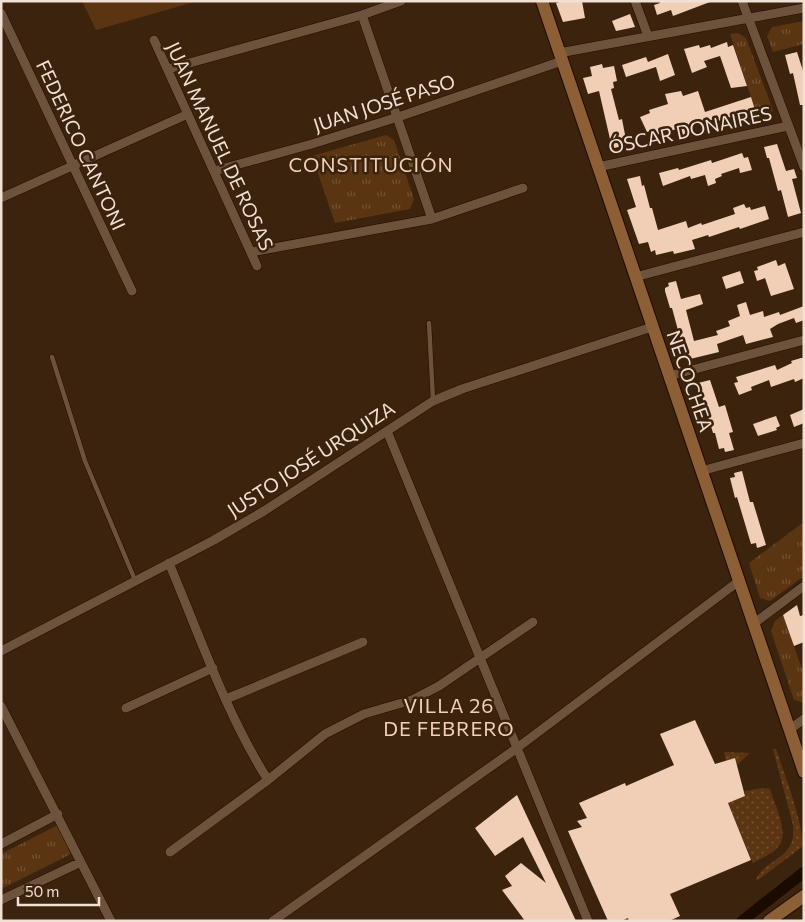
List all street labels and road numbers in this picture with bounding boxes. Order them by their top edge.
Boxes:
street label: JUAN MANUEL DE ROSAS [162,38,279,254]
street label: FEDERICO CANTONI [32,56,131,233]
street label: JUAN JOSÉ PASO [310,69,458,136]
street label: ÓSCAR DONAIRES [606,100,774,158]
street label: NECOCHEA [662,327,719,435]
street label: JUSTO JOSÉ URQUIZA [223,396,399,521]

